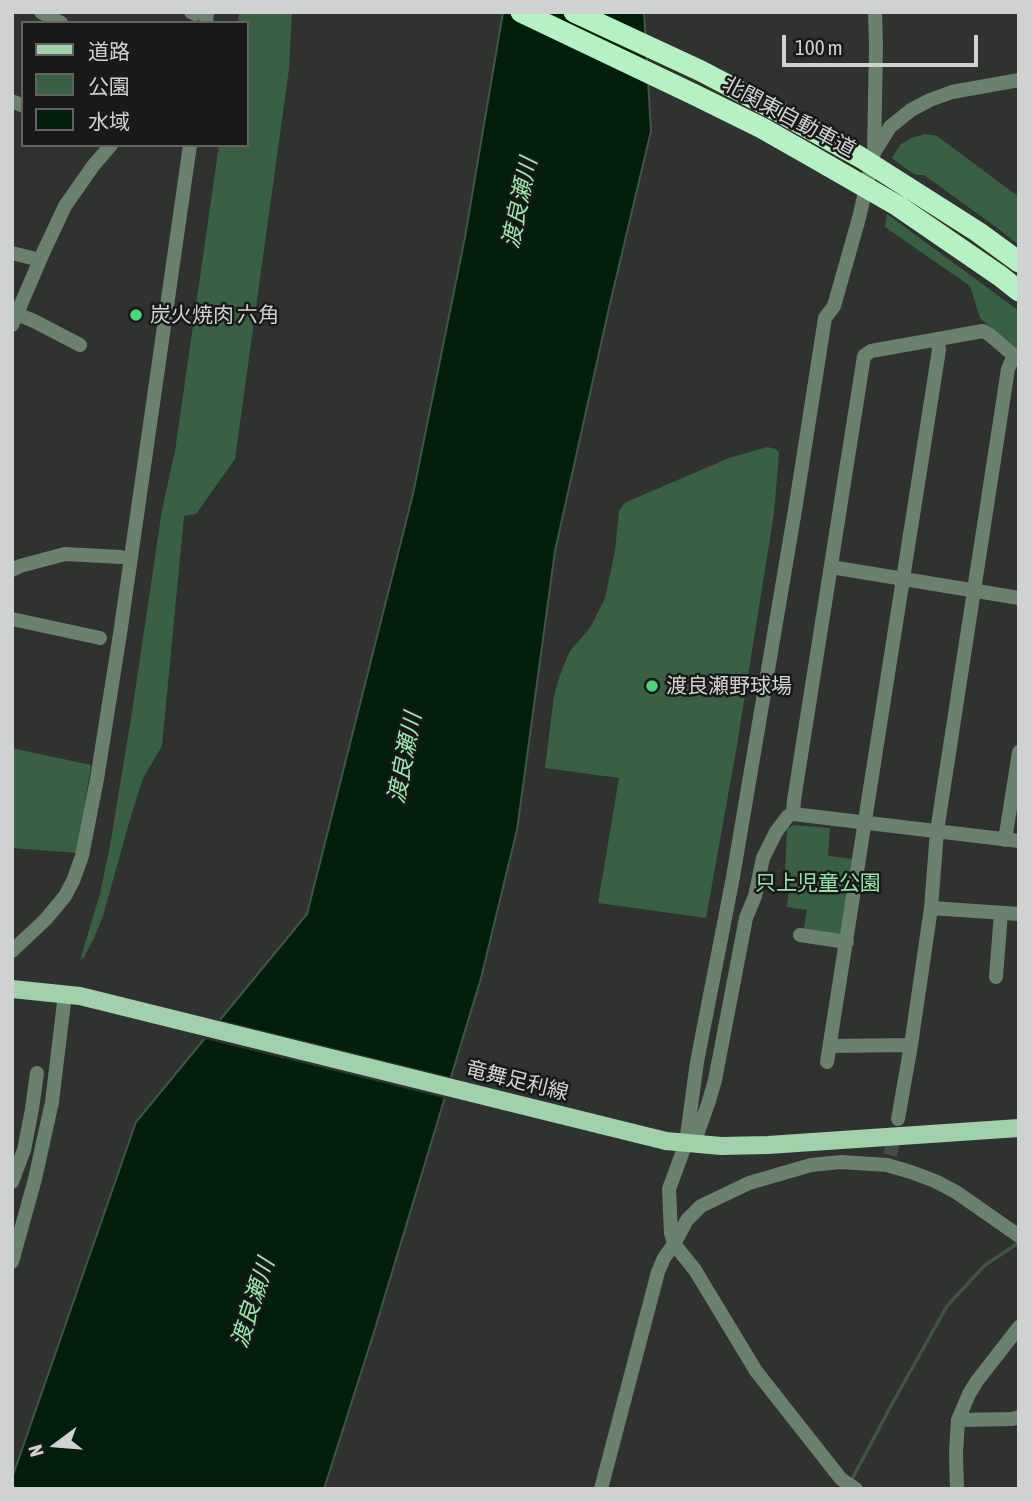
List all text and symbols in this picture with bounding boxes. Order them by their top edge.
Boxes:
legend [21,21,248,147]
scale bar [786,21,982,65]
text: 100 m [795,35,843,59]
text: 道路 [88,39,130,63]
street label: 北関東自動車道 [718,71,860,163]
text: 公園 [88,74,130,98]
text: 水域 [88,109,130,133]
water label: 渡良瀬川 [497,155,543,251]
place label: 炭火焼肉 六角 [150,302,279,328]
marker: 炭火焼肉 六角 [128,307,144,323]
place label: 渡良瀬野球場 [666,673,792,699]
marker: 渡良瀬野球場 [644,678,660,694]
water label: 渡良瀬川 [383,710,427,806]
park label: 只上児童公園 [755,870,881,896]
street label: 竜舞足利線 [463,1056,571,1106]
water label: 渡良瀬川 [226,1255,280,1351]
north arrow [21,1410,91,1480]
text: N [24,1442,48,1459]

